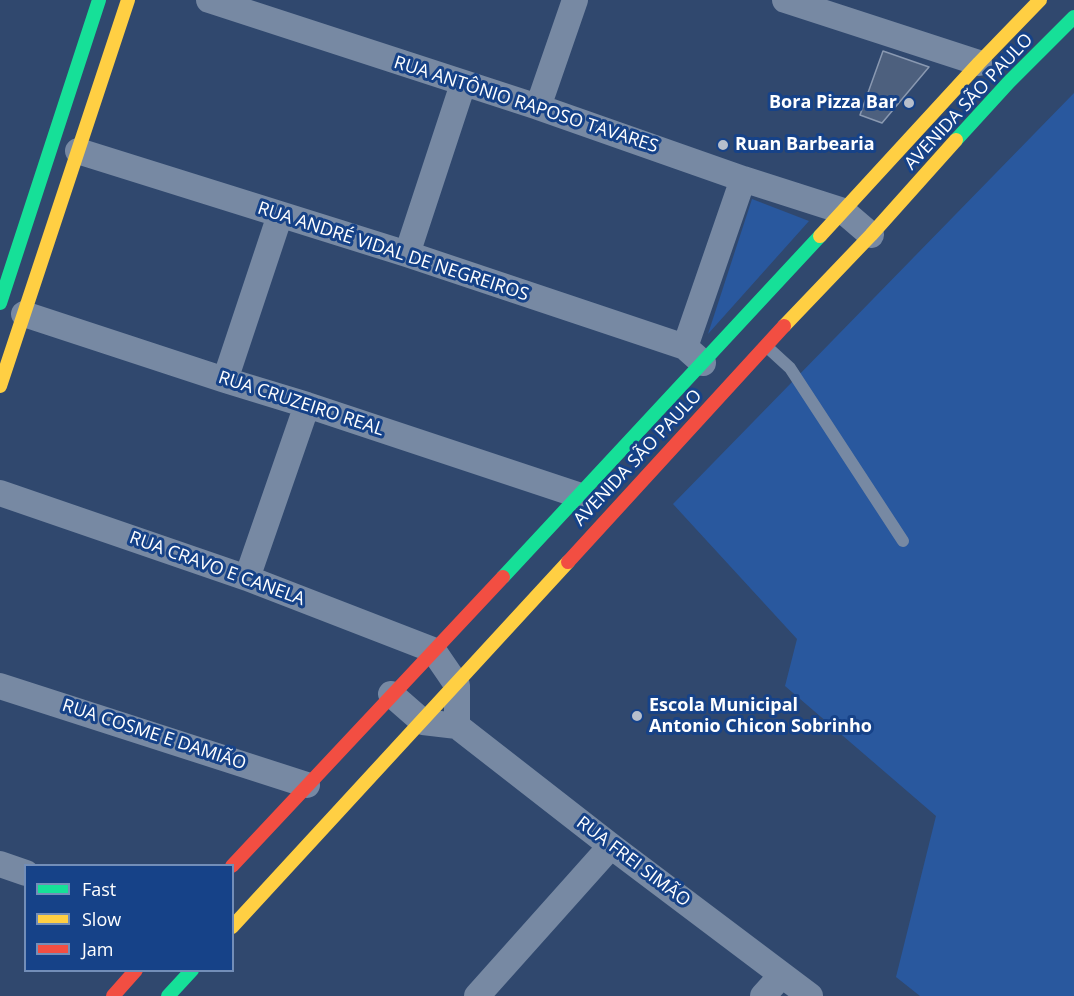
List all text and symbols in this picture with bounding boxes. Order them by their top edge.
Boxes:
street label: AVENIDA SÃO PAULO [900,29,1038,175]
street label: RUA ANTÔNIO RAPOSO TAVARES [391,52,661,158]
place label: Bora Pizza Bar [769,92,897,114]
marker: Bora Pizza Bar [902,96,916,110]
place label: Ruan Barbearia [735,134,875,156]
marker: Ruan Barbearia [716,138,730,152]
street label: RUA ANDRÉ VIDAL DE NEGREIROS [255,198,531,306]
street label: RUA CRUZEIRO REAL [215,367,387,441]
street label: AVENIDA SÃO PAULO [569,385,707,531]
street label: RUA CRAVO E CANELA [126,527,308,611]
street label: RUA COSME E DAMIÃO [59,695,249,775]
place label: Escola Municipal Antonio Chicon Sobrinho [649,695,872,738]
marker: Escola Municipal Antonio Chicon Sobrinho [630,709,644,723]
street label: RUA FREI SIMÃO [572,812,694,912]
legend [24,864,234,972]
text: Fast [82,877,116,901]
text: Slow [82,907,121,931]
text: Jam [82,937,114,961]

